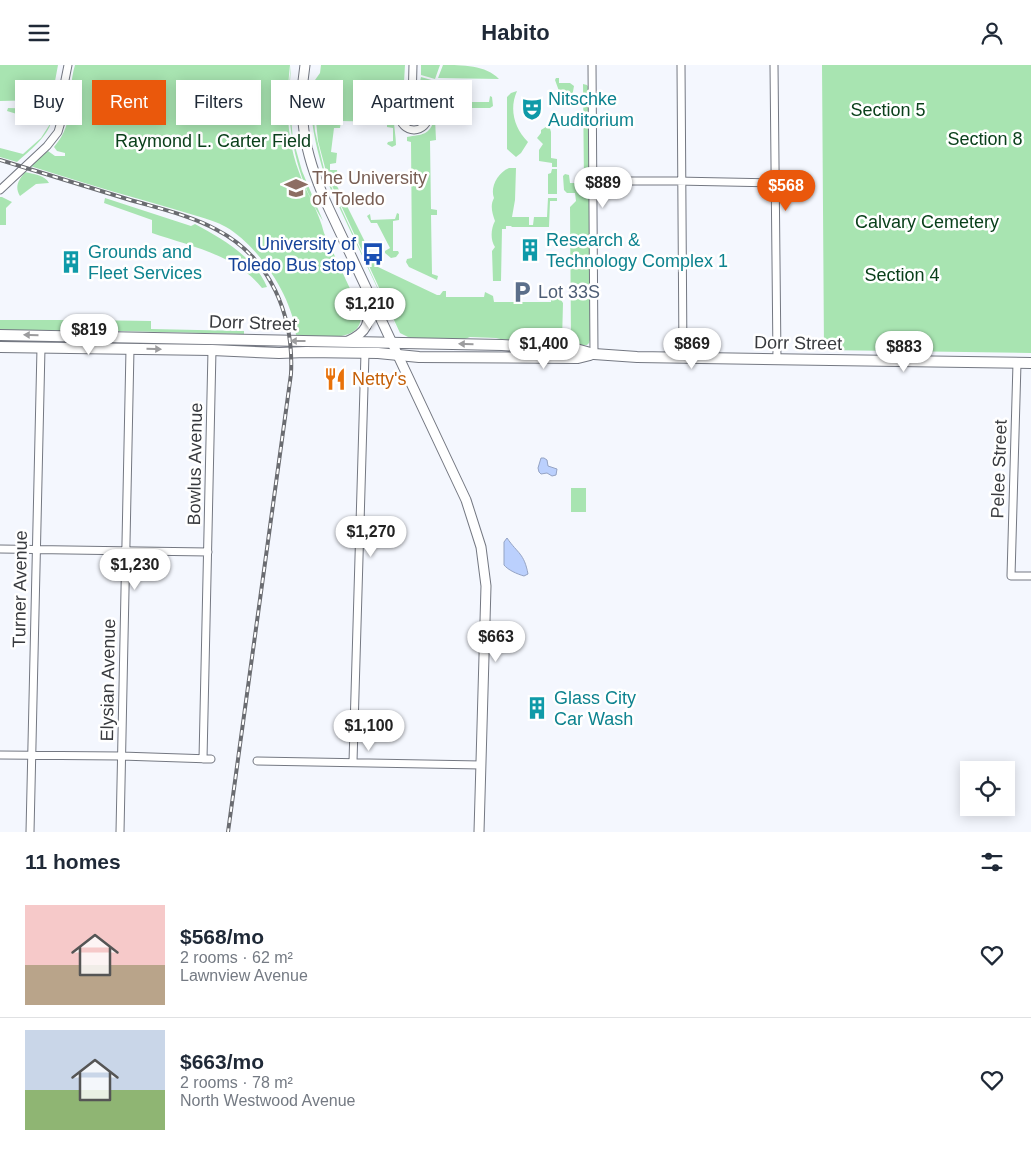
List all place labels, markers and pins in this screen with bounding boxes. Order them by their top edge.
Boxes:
place label: Nitschke Auditorium [548,89,634,130]
theatre icon: Nitschke Auditorium [519,96,545,122]
pin: $889 [573,167,633,209]
place label: The University of Toledo [312,168,427,209]
pin: $568 [756,169,816,212]
school or university icon: The University of Toledo [283,175,309,201]
place label: Research & Technology Complex 1 [546,230,728,271]
place label: University of Toledo Bus stop [228,234,357,275]
building icon: Research & Technology Complex 1 [517,237,543,263]
bus stop icon: University of Toledo Bus stop [360,241,386,267]
place label: Grounds and Fleet Services [88,242,202,283]
building icon: Grounds and Fleet Services [58,249,84,275]
parking icon: Lot 33S [509,279,535,305]
place label: Lot 33S [538,282,600,302]
pin: $1,210 [329,287,411,330]
pin: $819 [59,313,119,356]
pin: $1,400 [503,327,585,370]
pin: $869 [662,327,722,370]
pin: $883 [874,331,934,373]
restaurant icon: Netty's [322,366,348,392]
place label: Netty's [352,369,406,389]
pin: $1,270 [330,515,412,558]
pin: $1,230 [94,549,176,591]
pin: $663 [466,621,526,663]
place label: Glass City Car Wash [554,688,636,729]
building icon: Glass City Car Wash [524,695,550,721]
pin: $1,100 [328,709,410,752]

